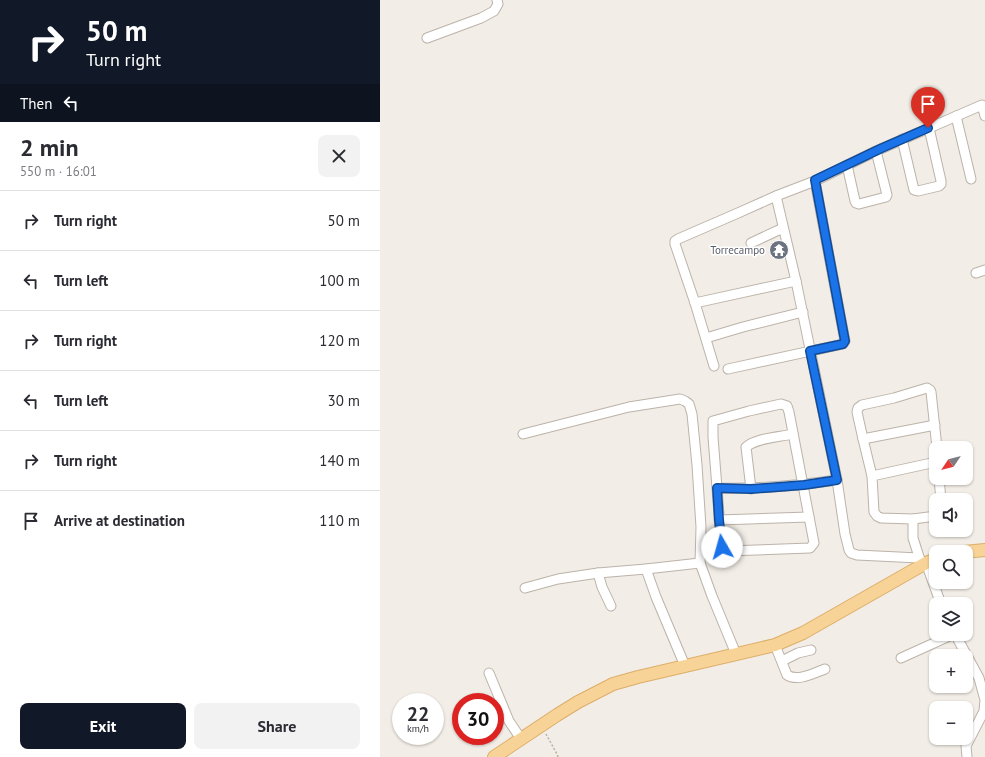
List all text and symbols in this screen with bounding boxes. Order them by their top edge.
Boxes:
text: 50 m [86,12,147,49]
icon: right [20,16,72,68]
text: Turn right [86,48,161,71]
pin [911,87,945,128]
icon: left [60,92,82,114]
icon: arrive [917,93,939,115]
text: Then [20,94,52,113]
text: 2 min [20,132,79,163]
button: close [318,135,360,177]
text: 550 m · 16:01 [20,163,97,180]
icon: right [20,210,42,232]
text: Turn right [54,211,117,230]
text: 50 m [327,211,360,230]
temple icon: Torrecampo [768,239,790,261]
place label: Torrecampo [710,243,765,257]
icon: left [20,270,42,292]
text: Turn left [54,271,108,290]
text: 100 m [319,271,360,290]
icon: right [20,330,42,352]
text: Turn right [54,331,117,350]
text: 120 m [319,331,360,350]
icon: left [20,390,42,412]
text: Turn left [54,391,108,410]
text: 30 m [327,391,360,410]
north arrow [929,441,973,485]
map controls [929,441,973,745]
icon: right [20,450,42,472]
text: Turn right [54,451,117,470]
text: 140 m [319,451,360,470]
button: sound [929,493,973,537]
icon: arrive [20,510,42,532]
text: Arrive at destination [54,511,185,530]
text: 110 m [319,511,360,530]
position arrow [701,526,743,568]
button: search [929,545,973,589]
button: layers [929,597,973,641]
button: + [929,649,973,693]
speed limit sign: 30 [452,693,504,745]
text: 22 [407,701,429,727]
button: − [929,701,973,745]
button: Exit [20,703,186,749]
button: Share [194,703,360,749]
text: km/h [407,722,429,735]

